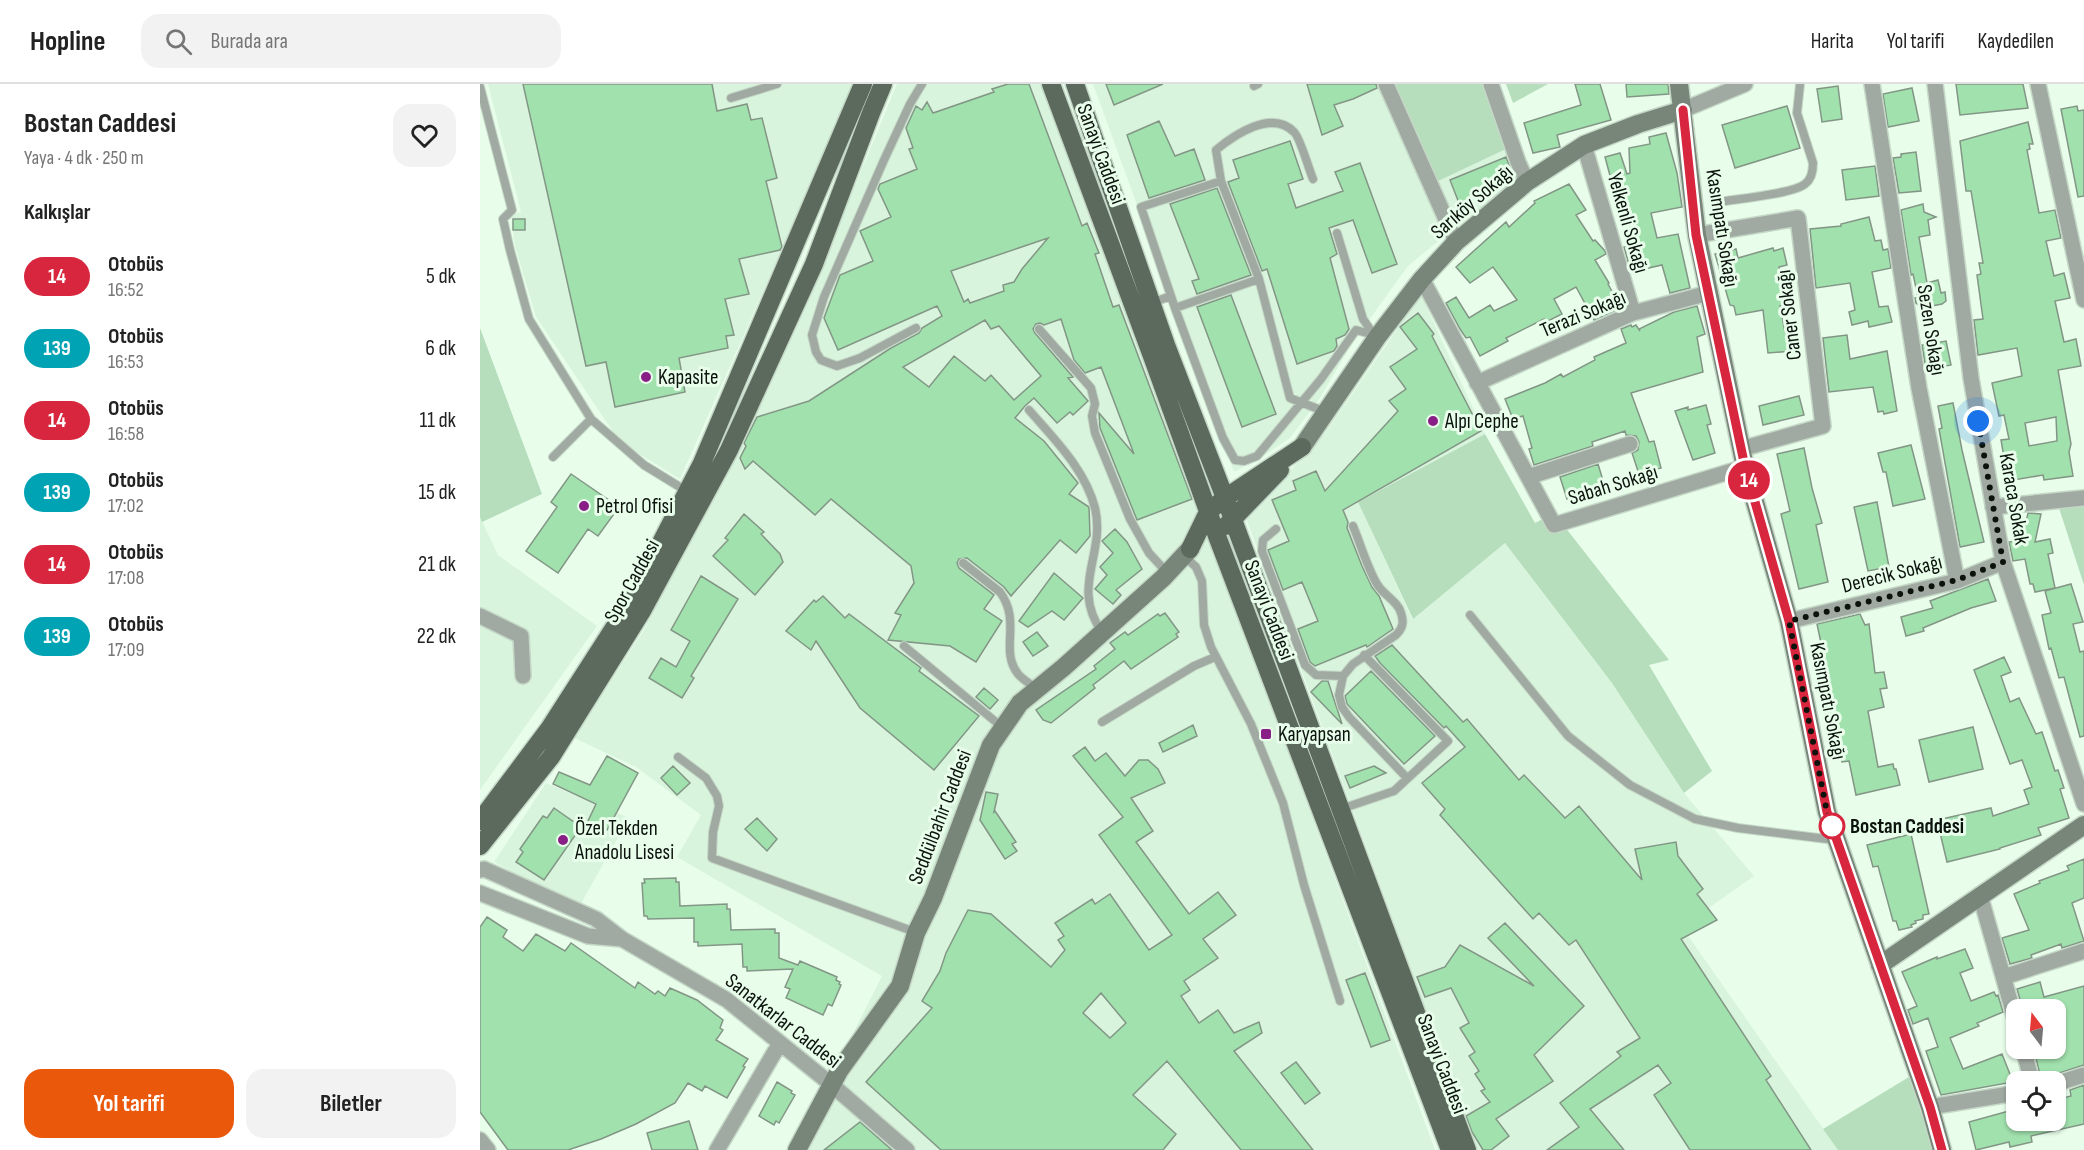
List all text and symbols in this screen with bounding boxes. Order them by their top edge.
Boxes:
search box [141,14,561,68]
text: Hopline [30,25,105,58]
icon: search [162,25,195,58]
text: Burada ara [210,28,288,55]
text: Harita [1811,29,1854,54]
text: Yol tarifi [1887,29,1945,54]
text: Kaydedilen [1978,29,2054,54]
street label: Sanayi Caddesi [1071,101,1131,207]
button: heart [393,104,456,167]
text: Bostan Caddesi [24,107,176,140]
text: Yaya · 4 dk · 250 m [24,146,144,170]
street label: Sarıköy Sokağı [1426,160,1518,244]
street label: Kasımpatı Sokağı [1700,167,1744,289]
street label: Yelkenli Sokağı [1602,170,1654,276]
text: Kalkışlar [24,199,91,226]
text: Otobüs [108,251,164,278]
text: 5 dk [426,263,456,290]
text: 14 [48,264,66,289]
street label: Caner Sokağı [1771,268,1807,362]
text: 16:52 [108,278,144,302]
street label: Sezen Sokağı [1911,283,1951,377]
street label: Terazi Sokağı [1537,285,1629,343]
text: Otobüs [108,323,164,350]
text: 6 dk [425,335,456,362]
text: 139 [43,336,71,361]
text: 16:53 [108,350,144,374]
place label: Kapasite [658,365,718,390]
marker: Kapasite [639,370,653,384]
text: Otobüs [108,395,164,422]
your location [1963,406,1993,436]
text: 11 dk [420,407,456,434]
text: 14 [48,408,66,433]
place label: Alpı Cephe [1444,409,1519,434]
marker: Alpı Cephe [1426,414,1440,428]
text: 16:58 [108,422,144,446]
street label: Karaca Sokak [1994,451,2034,547]
street label: Sabah Sokağı [1565,460,1661,510]
line badge: 14 [1722,460,1776,500]
text: Otobüs [108,467,164,494]
text: 14 [1740,468,1758,493]
text: 15 dk [418,479,456,506]
text: 139 [43,480,71,505]
text: 17:02 [108,494,144,518]
place label: Petrol Ofisi [596,494,673,519]
marker: Petrol Ofisi [577,499,591,513]
street label: Spor Caddesi [599,535,665,627]
text: Otobüs [108,539,164,566]
street label: Derecik Sokağı [1839,549,1945,599]
text: 21 dk [418,551,456,578]
text: 14 [48,552,66,577]
street label: Sanayi Caddesi [1239,557,1299,663]
text: 17:08 [108,566,144,590]
text: Otobüs [108,611,164,638]
text: 22 dk [417,623,456,650]
text: 139 [43,624,71,649]
text: 17:09 [108,638,144,662]
street label: Kasımpatı Sokağı [1804,640,1852,762]
place label: Karyapsan [1278,722,1351,747]
marker: Karyapsan [1259,727,1273,741]
street label: Seddülbahir Caddesi [903,746,977,888]
marker: Bostan Caddesi [1819,813,1845,839]
place label: Bostan Caddesi [1850,814,1964,839]
place label: Özel Tekden Anadolu Lisesi [574,816,674,865]
marker: Özel Tekden Anadolu Lisesi [556,833,570,847]
street label: Sanatkarlar Caddesi [720,968,846,1074]
north arrow [2006,999,2066,1059]
map controls [2006,999,2066,1131]
street label: Sanayi Caddesi [1412,1011,1472,1117]
button: Yol tarifi [24,1069,234,1138]
button: Biletler [246,1069,456,1138]
button: locate [2006,1071,2066,1131]

